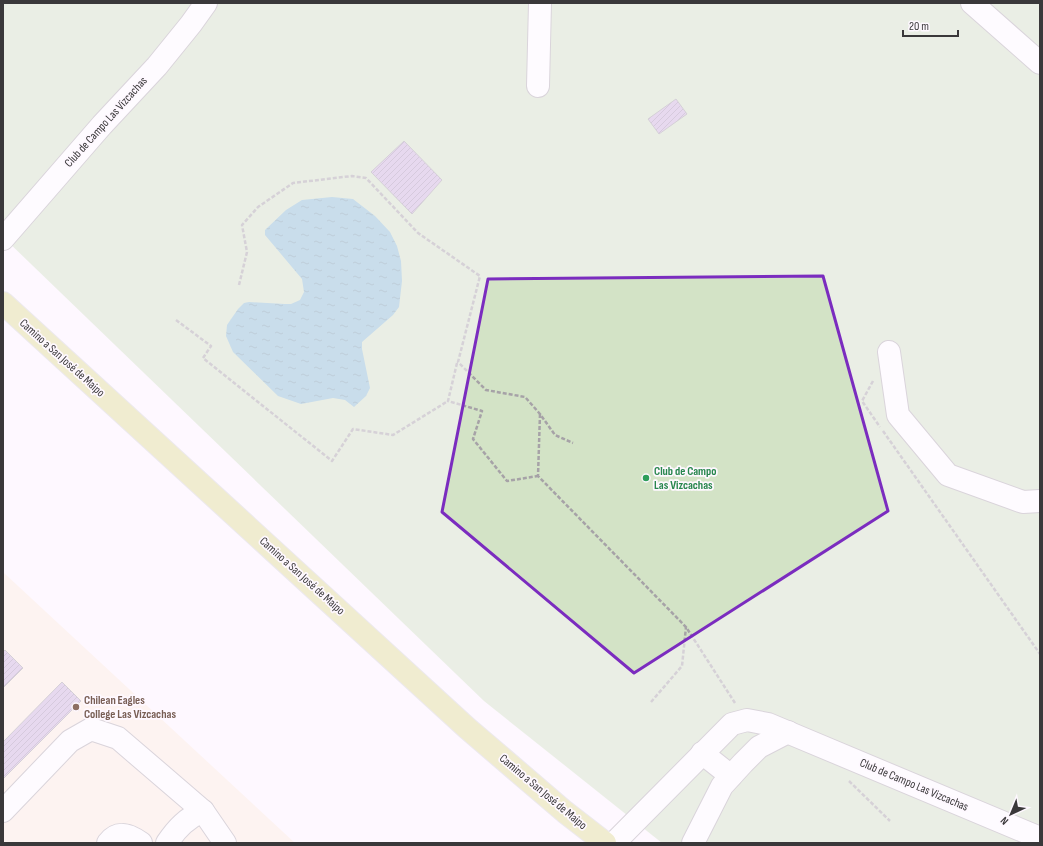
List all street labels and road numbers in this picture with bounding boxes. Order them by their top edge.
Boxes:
street label: Club de Campo Las Vizcachas [61,74,151,170]
street label: Camino a San José de Maipo [16,316,108,400]
street label: Camino a San José de Maipo [256,534,348,618]
street label: Camino a San José de Maipo [496,751,590,833]
street label: Club de Campo Las Vizcachas [857,755,971,815]

